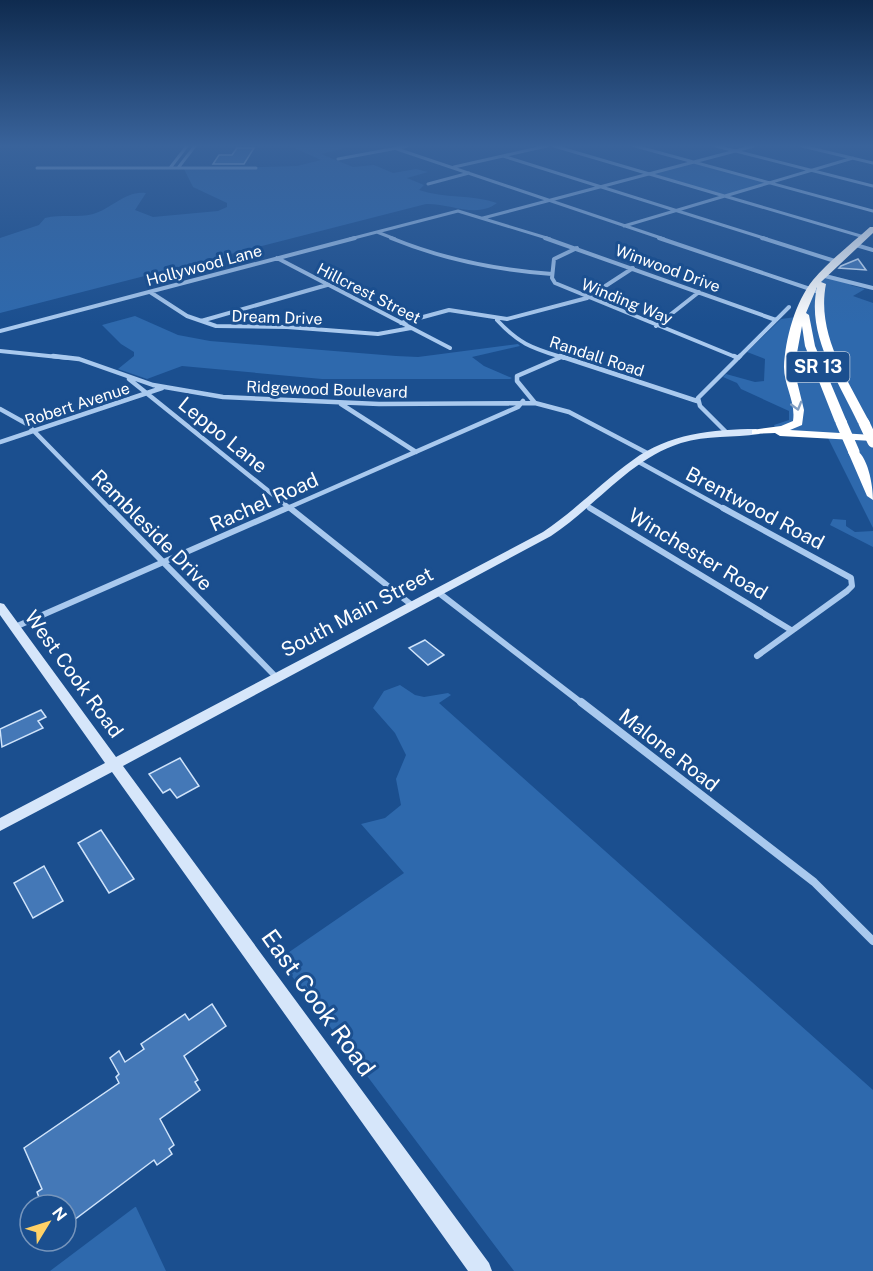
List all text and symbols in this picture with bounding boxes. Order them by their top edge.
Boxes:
street label: Hollywood Lane [144,241,264,290]
street label: Winwood Drive [613,241,723,296]
street label: Hillcrest Street [314,259,424,328]
street label: Winding Way [578,275,676,329]
street label: Dream Drive [231,306,323,329]
street label: Randall Road [547,332,647,381]
road number: SR 13 [786,352,850,382]
street label: Ridgewood Boulevard [246,377,408,402]
street label: Robert Avenue [22,379,132,430]
street label: Leppo Lane [174,392,272,478]
one-way arrow [789,401,802,411]
street label: Brentwood Road [682,461,828,555]
street label: Rambleside Drive [86,464,218,596]
street label: Rachel Road [206,467,322,537]
street label: Winchester Road [624,503,772,605]
street label: South Main Street [277,562,437,662]
street label: West Cook Road [20,606,128,742]
street label: Malone Road [614,703,724,797]
street label: East Cook Road [256,924,381,1081]
north arrow [18,1193,78,1253]
text: N [48,1203,71,1225]

